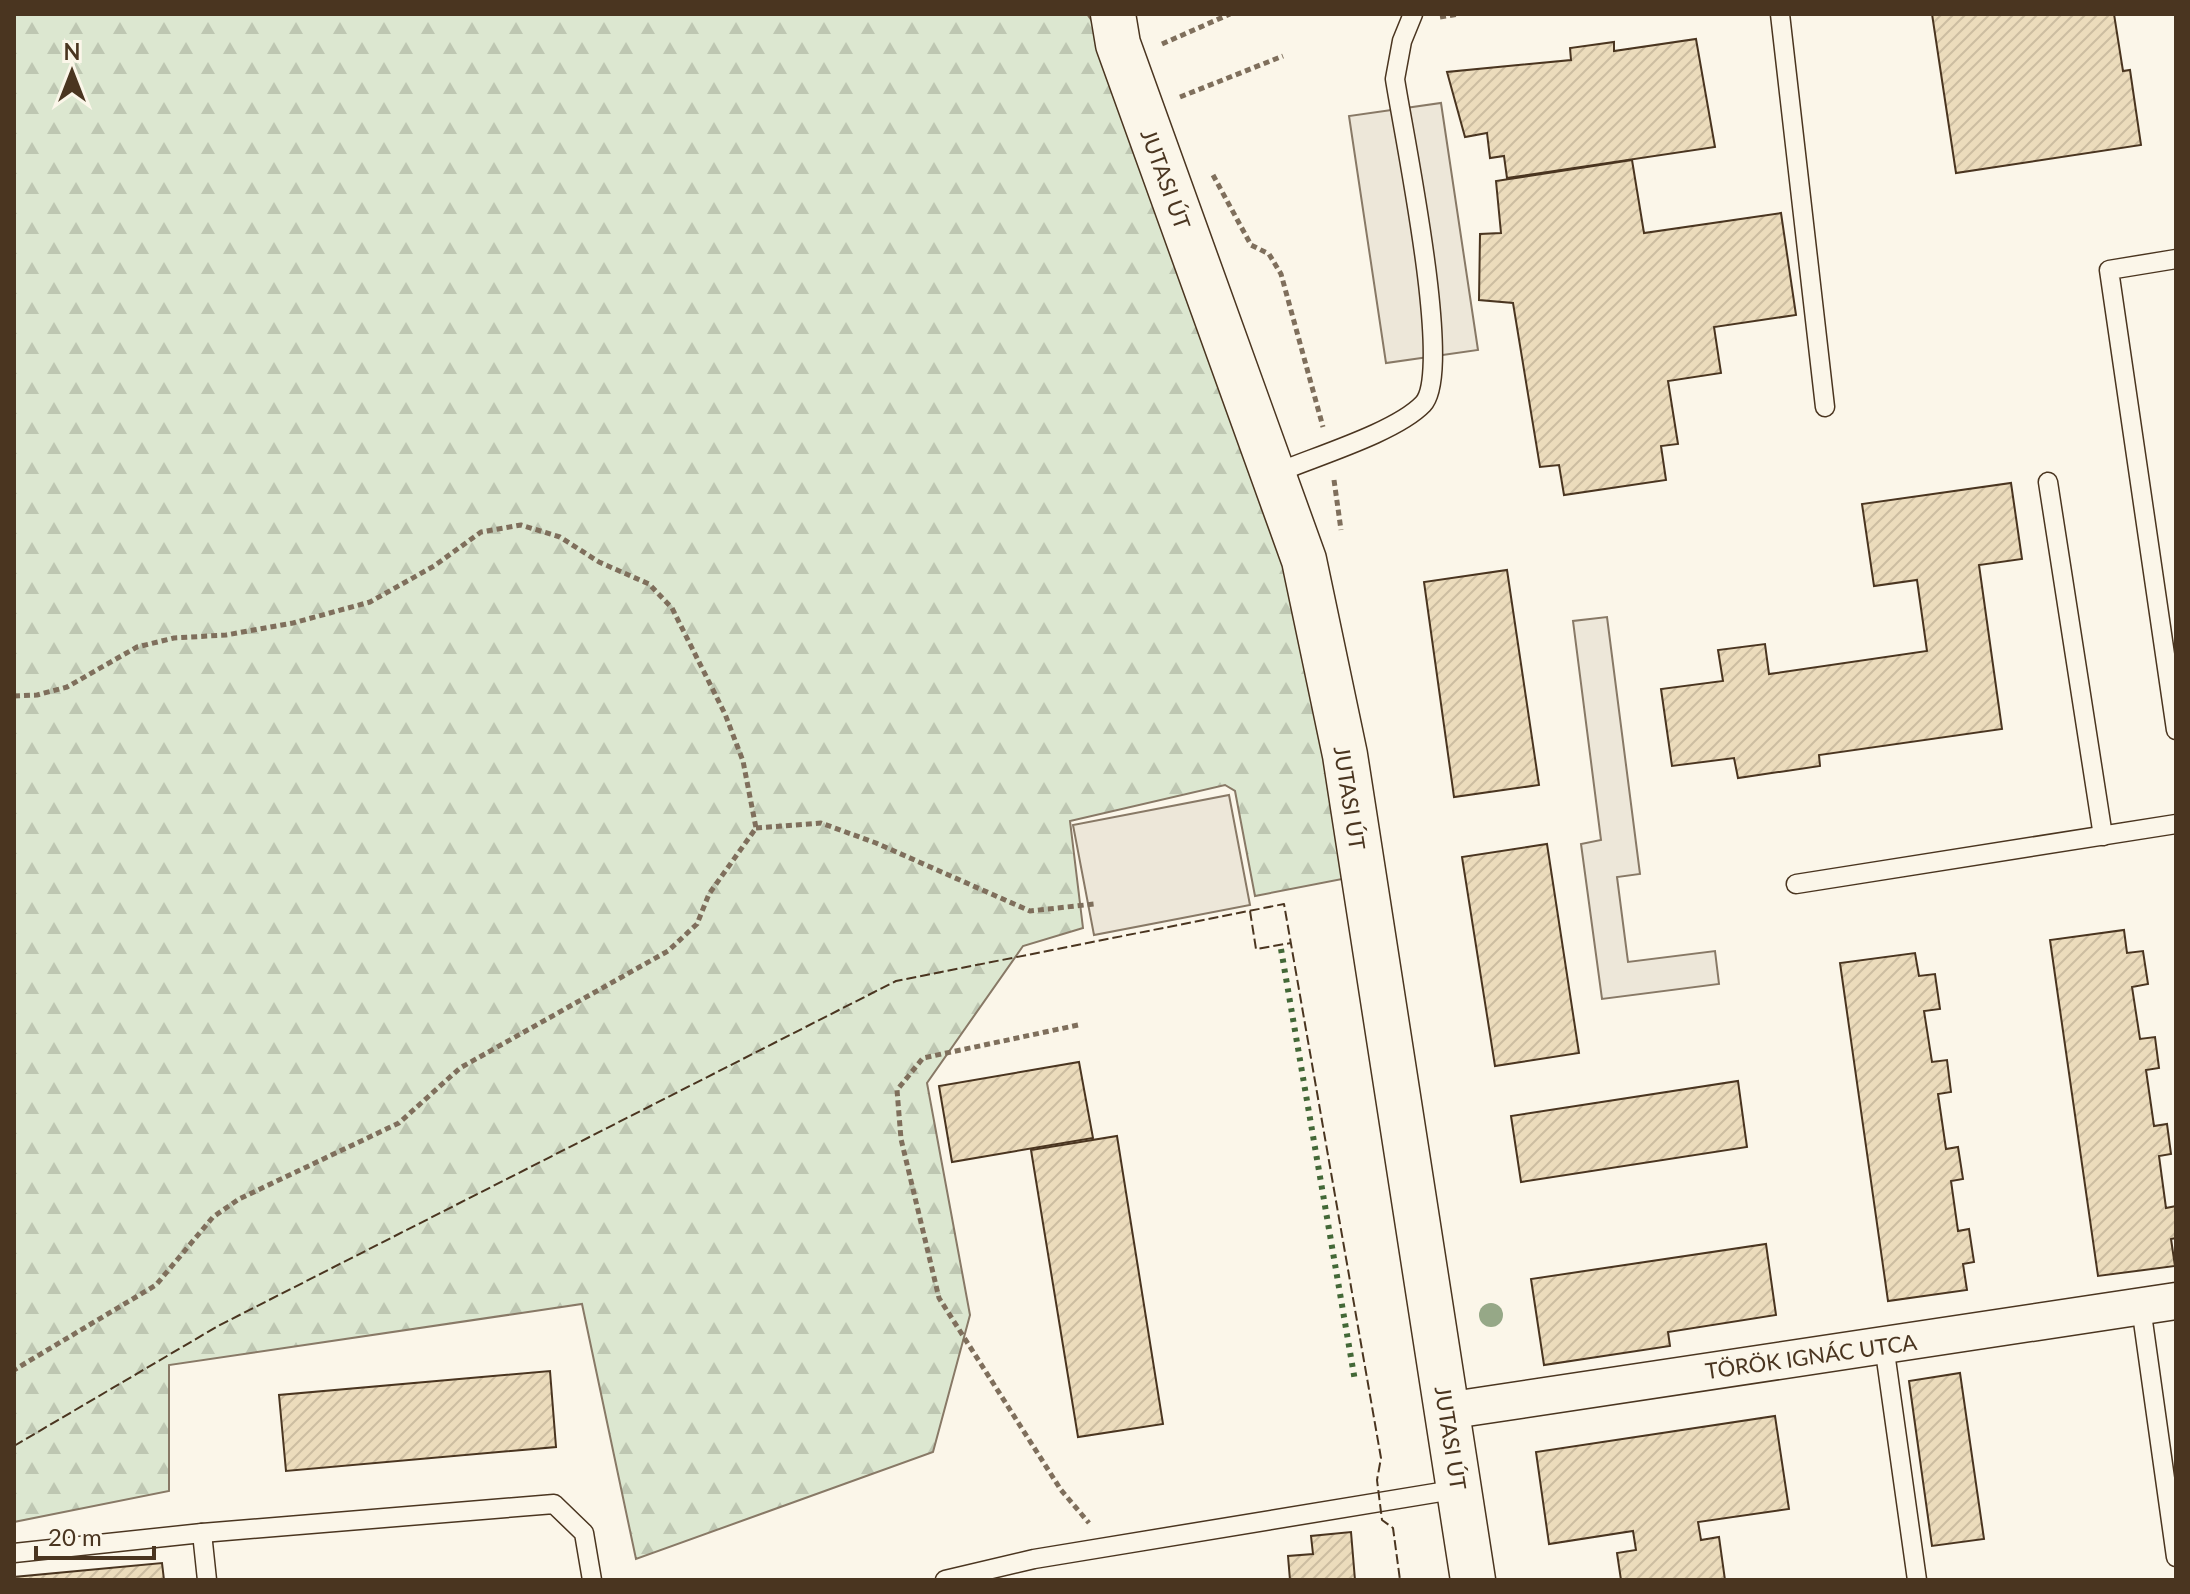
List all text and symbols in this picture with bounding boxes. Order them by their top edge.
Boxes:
north arrow [32,32,112,112]
text: N [64,38,80,65]
street label: JUTASI ÚT [1135,125,1197,233]
street label: JUTASI ÚT [1328,744,1372,852]
street label: TÖRÖK IGNÁC UTCA [1704,1328,1919,1384]
street label: JUTASI ÚT [1429,1384,1473,1492]
scale bar [36,1510,154,1560]
text: 20 m [48,1522,102,1551]

